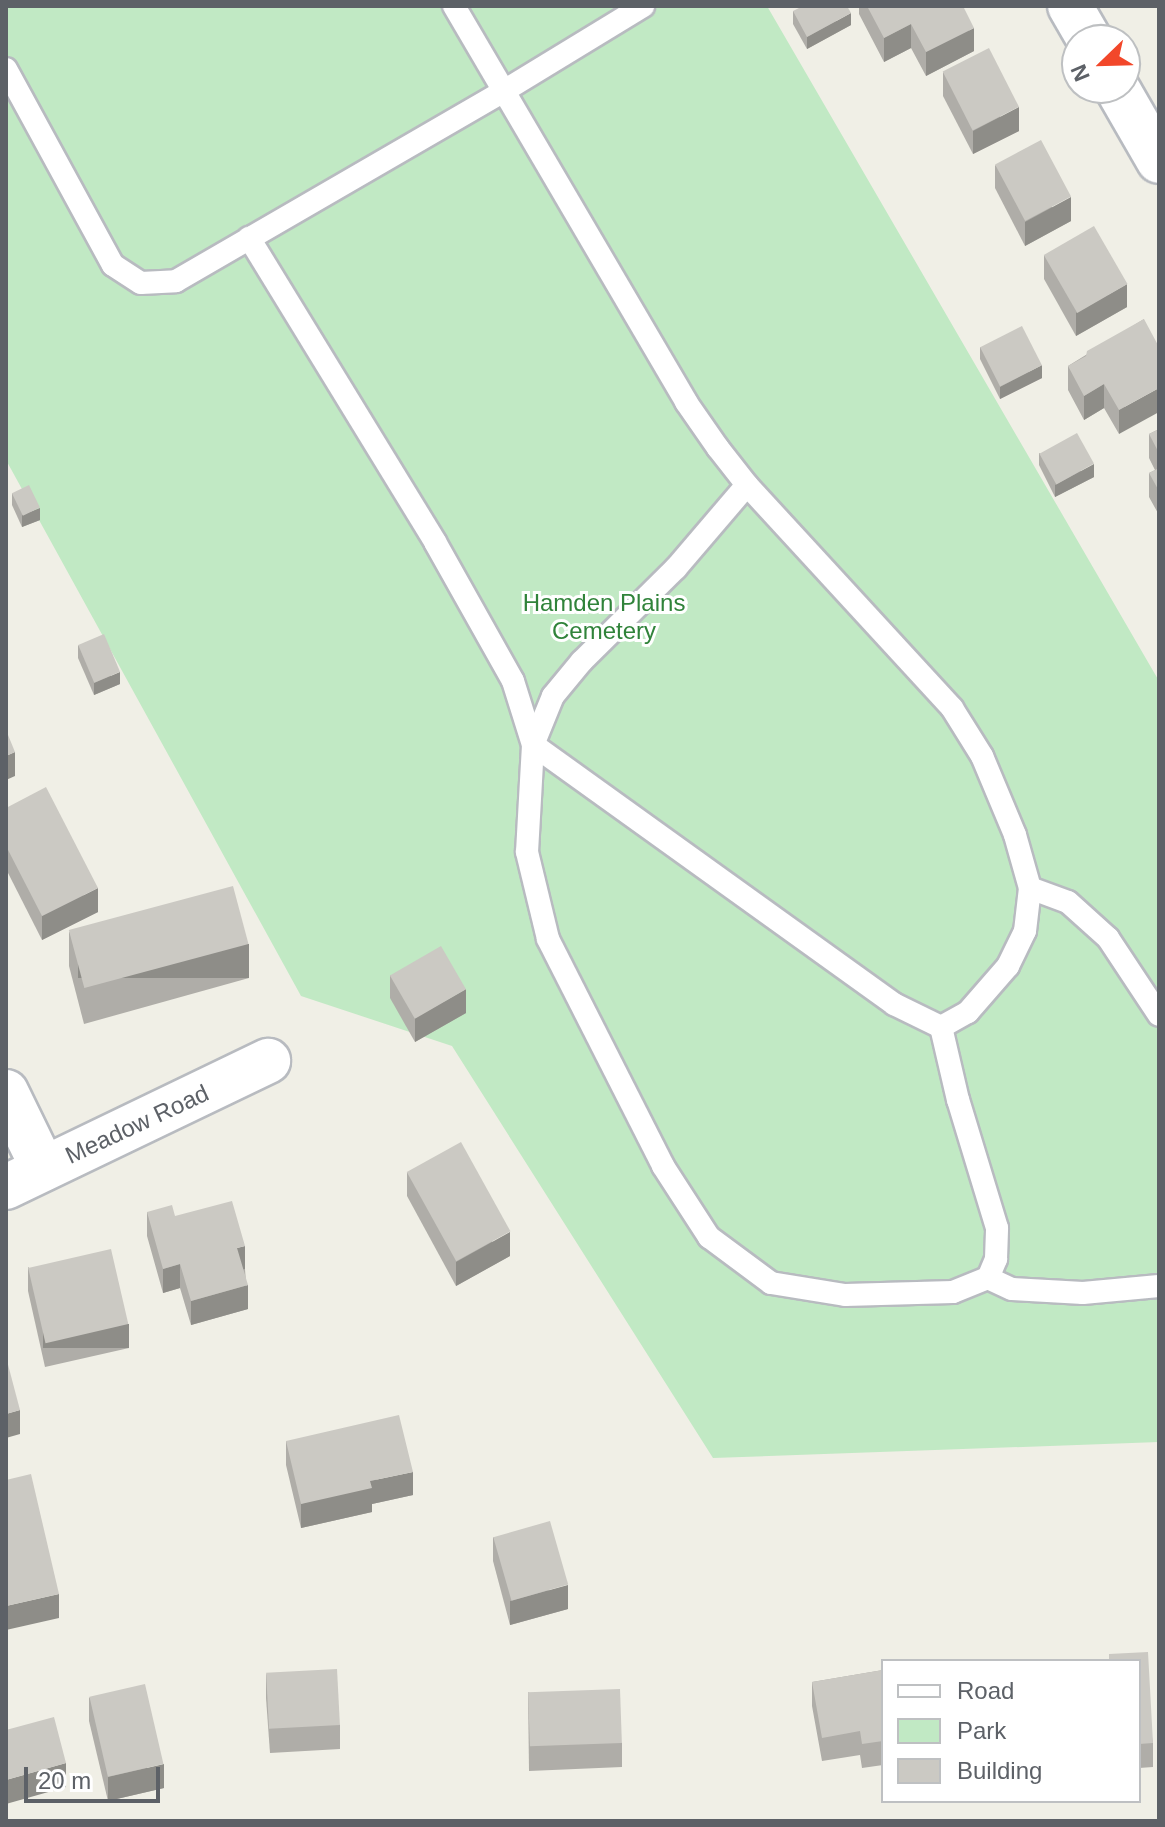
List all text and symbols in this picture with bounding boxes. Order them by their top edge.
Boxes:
north arrow [1061,24,1141,104]
text: N [1066,61,1095,85]
park label: Hamden Plains Cemetery [523,589,685,645]
street label: Meadow Road [61,1078,213,1170]
legend [881,1659,1141,1803]
text: Road [957,1677,1014,1704]
text: Park [957,1717,1006,1744]
scale bar [28,1751,164,1801]
text: Building [957,1757,1042,1784]
text: 20 m [38,1767,91,1794]

